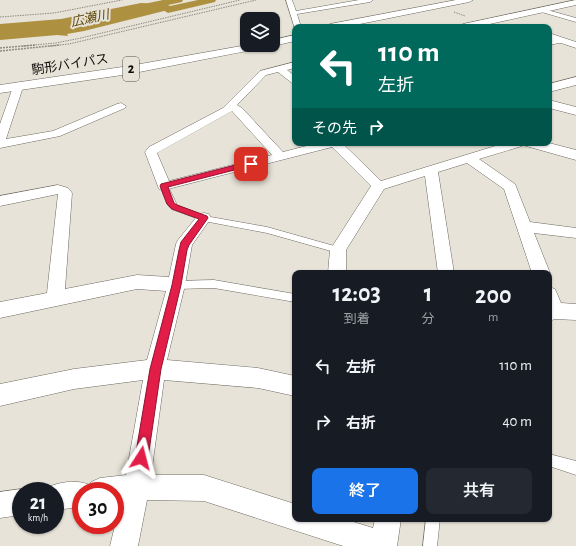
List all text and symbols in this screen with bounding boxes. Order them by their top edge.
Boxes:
water label: 広瀬川 [69,7,112,29]
map controls [240,12,280,52]
button: layers [240,12,280,52]
text: 110 m [378,39,440,67]
icon: left [312,40,364,92]
street label: 駒形バイパス [30,52,109,78]
road number: 2 [123,57,139,81]
text: 左折 [378,77,414,95]
icon: right [365,116,387,138]
text: その先 [312,121,357,136]
pin [234,147,268,181]
icon: arrive [240,153,262,175]
text: 12:03 [333,282,381,306]
text: 1 [424,282,432,306]
text: 200 [475,284,511,308]
text: m [488,311,498,324]
text: 到着 [344,313,370,326]
text: 分 [421,313,435,326]
icon: left [312,355,334,377]
text: 110 m [499,358,532,373]
text: 左折 [346,360,376,375]
icon: right [312,411,334,433]
text: 40 m [502,414,532,429]
text: 右折 [346,416,376,431]
position arrow [120,437,162,479]
button: 終了 [312,468,418,514]
button: 共有 [426,468,532,514]
speed limit sign: 30 [72,482,124,534]
text: 21 [30,493,46,513]
text: km/h [28,513,48,523]

